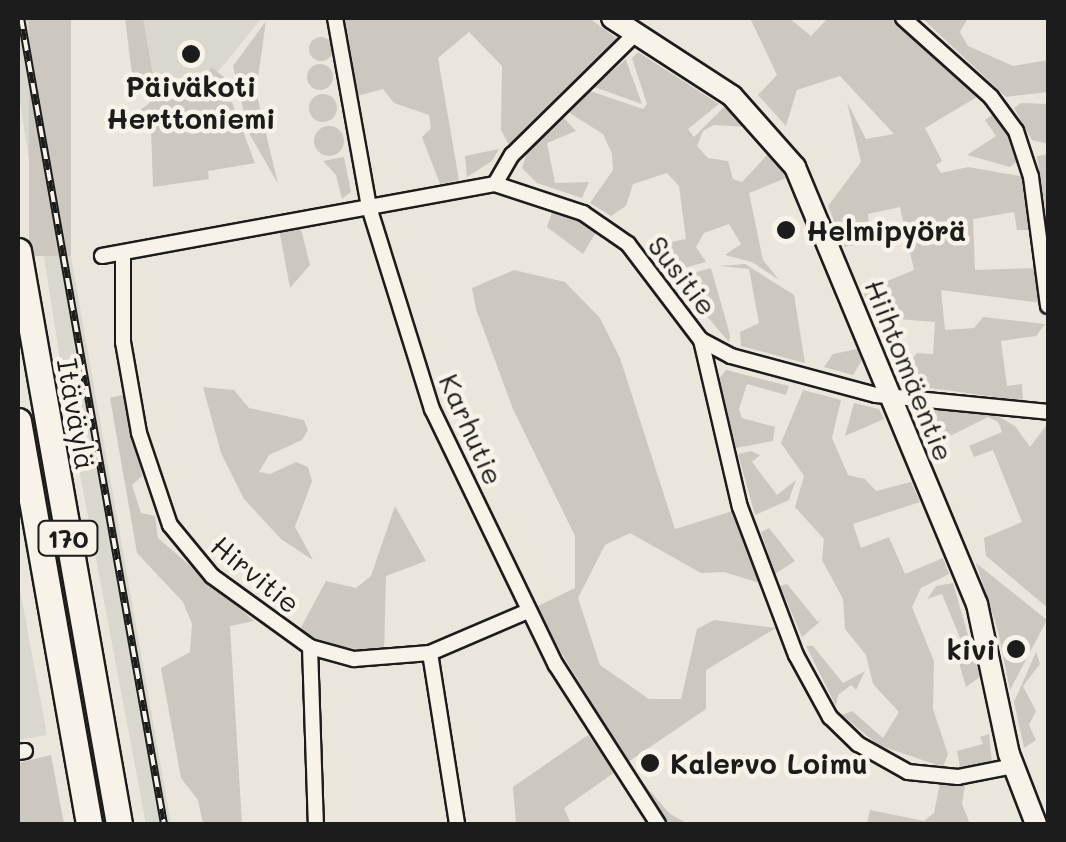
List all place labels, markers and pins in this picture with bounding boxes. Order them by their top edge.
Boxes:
marker: Päiväkoti Herttoniemi [180,43,202,65]
place label: Päiväkoti Herttoniemi [106,69,276,135]
place label: Helmipyörä [806,213,966,247]
marker: Helmipyörä [775,219,797,241]
place label: kivi [947,632,996,666]
marker: kivi [1005,638,1027,660]
place label: Kalervo Loimu [670,746,868,780]
marker: Kalervo Loimu [639,752,661,774]

